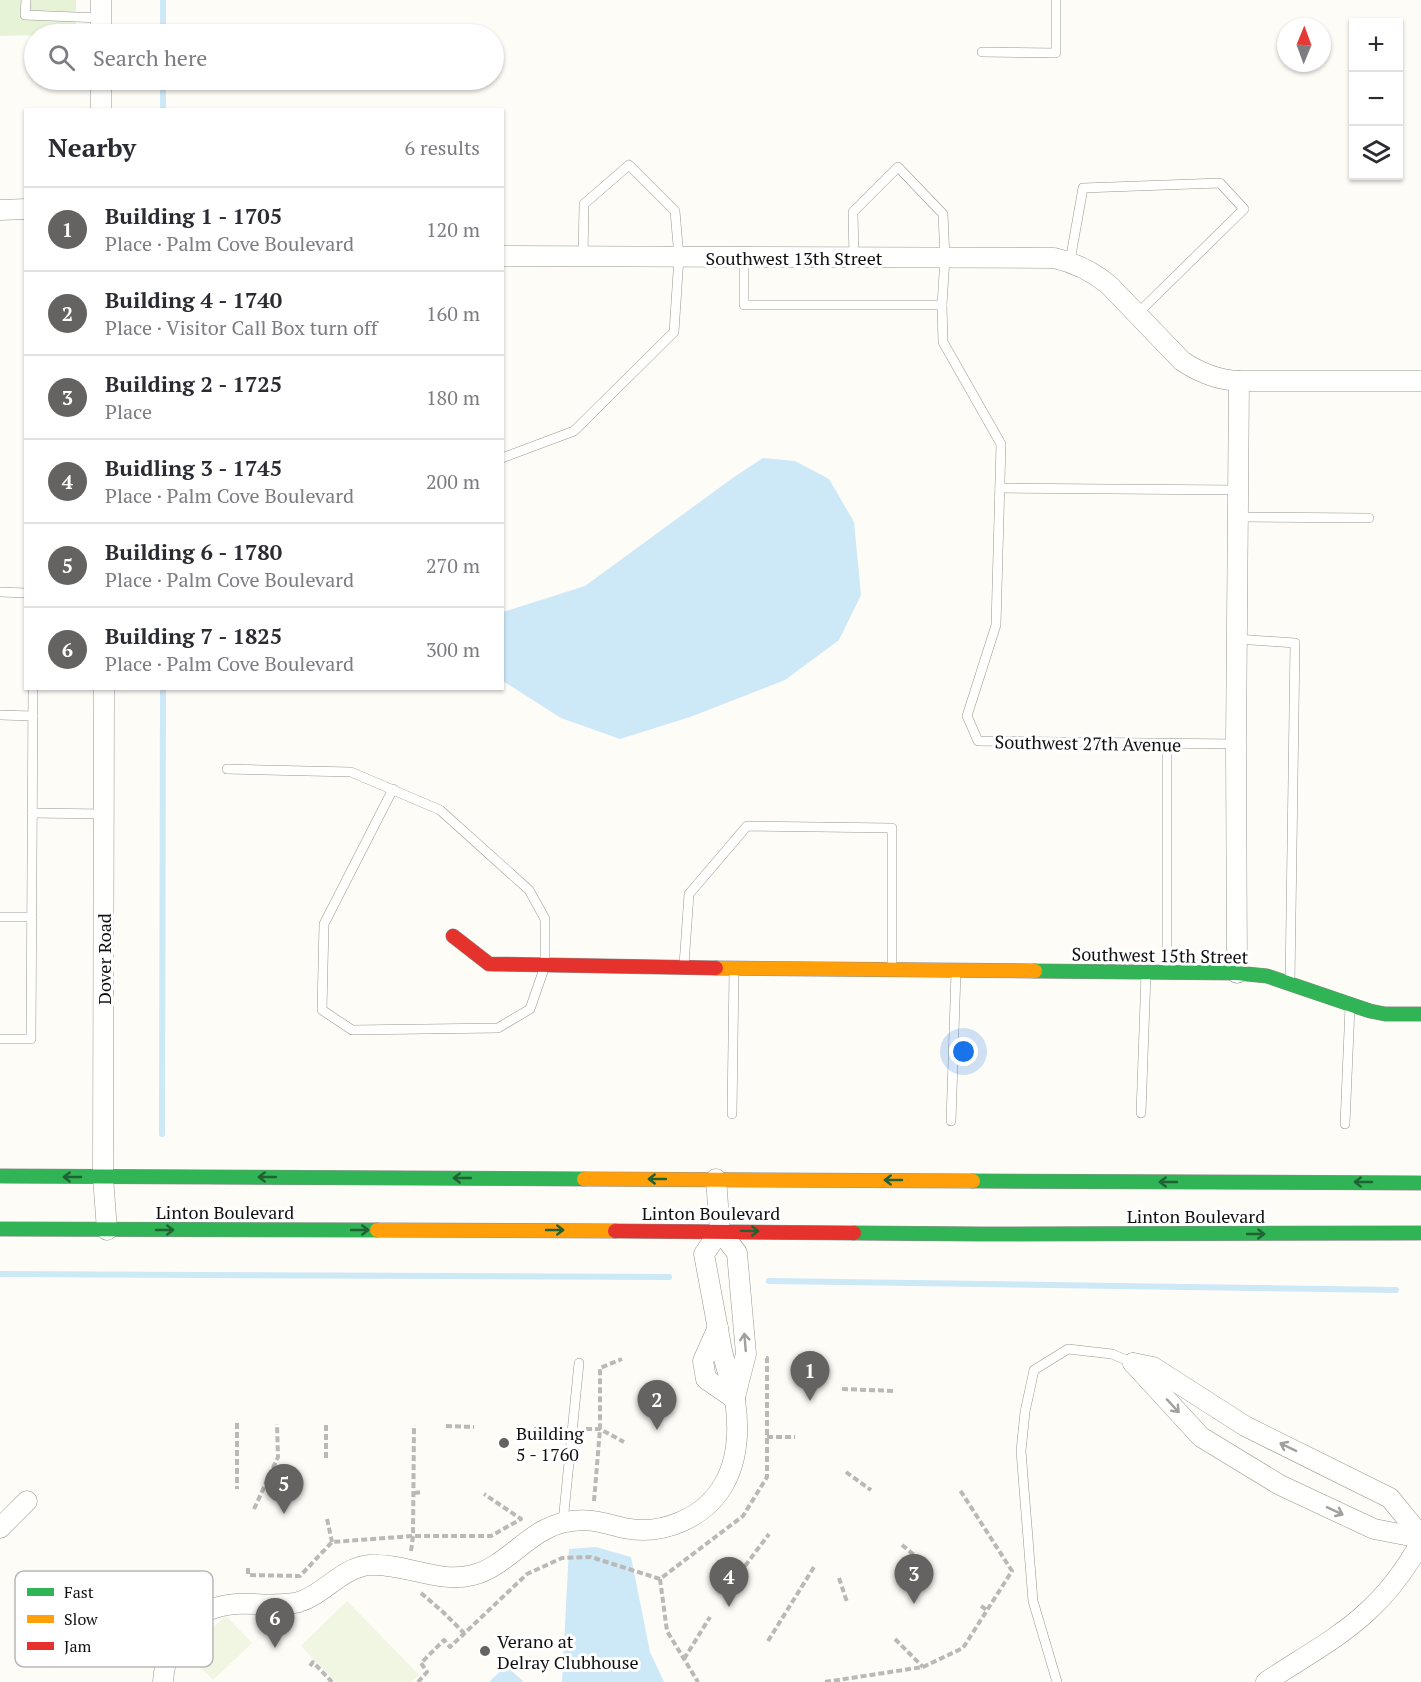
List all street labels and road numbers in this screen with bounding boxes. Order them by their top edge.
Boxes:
street label: Southwest 13th Street [706,246,883,270]
street label: Southwest 27th Avenue [995,729,1181,757]
street label: Dover Road [92,913,116,1005]
street label: Southwest 15th Street [1071,941,1249,969]
street label: Linton Boulevard [156,1200,294,1224]
street label: Linton Boulevard [642,1201,780,1225]
street label: Linton Boulevard [1127,1204,1265,1228]

